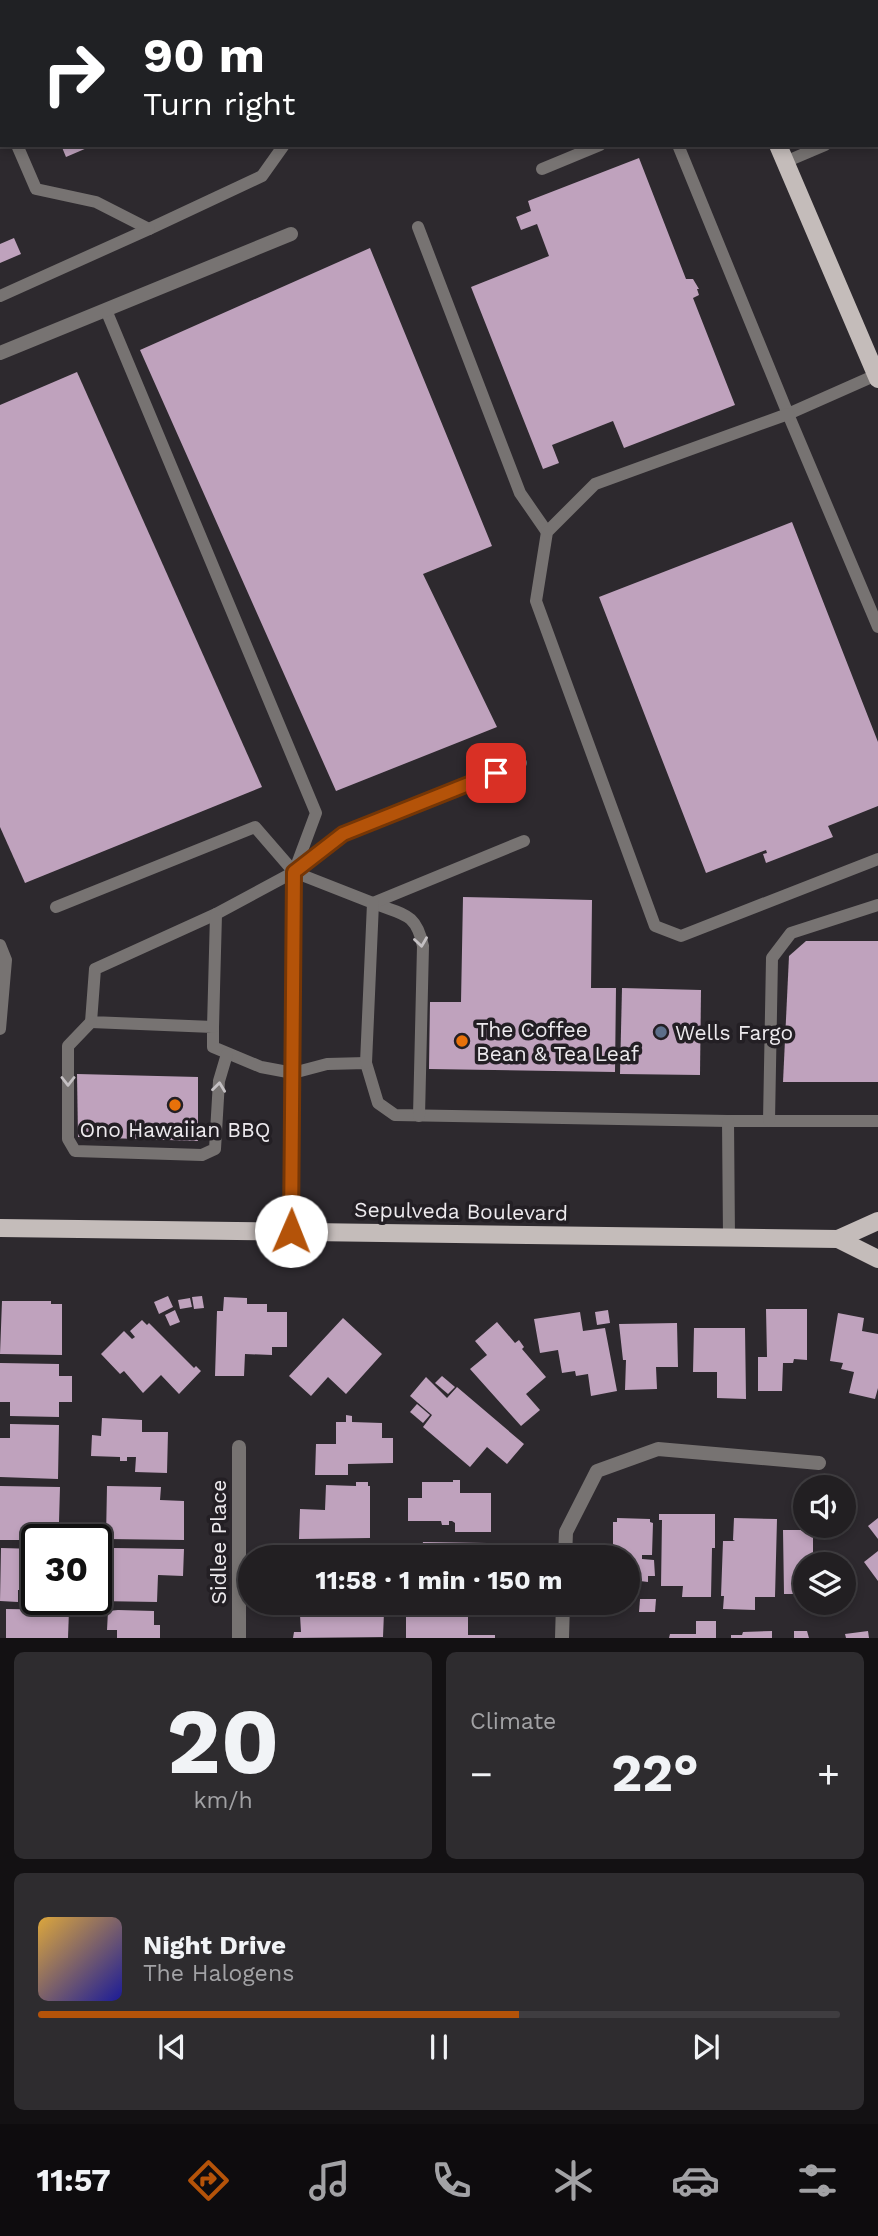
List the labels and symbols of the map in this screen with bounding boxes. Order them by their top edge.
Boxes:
pin [466,743,526,803]
one-way arrow [414,936,429,948]
place label: The Coffee Bean & Tea Leaf [476,1017,639,1066]
place label: Wells Fargo [675,1020,793,1045]
marker: Wells Fargo [653,1024,669,1040]
marker: The Coffee Bean & Tea Leaf [454,1033,470,1049]
one-way arrow [60,1076,76,1086]
one-way arrow [212,1081,227,1093]
marker: Ono Hawaiian BBQ [167,1097,183,1113]
place label: Ono Hawaiian BBQ [80,1117,270,1142]
position arrow [254,1194,328,1268]
street label: Sepulveda Boulevard [354,1197,568,1225]
street label: Sidlee Place [206,1480,231,1604]
speed limit sign: 30 [21,1524,112,1615]

